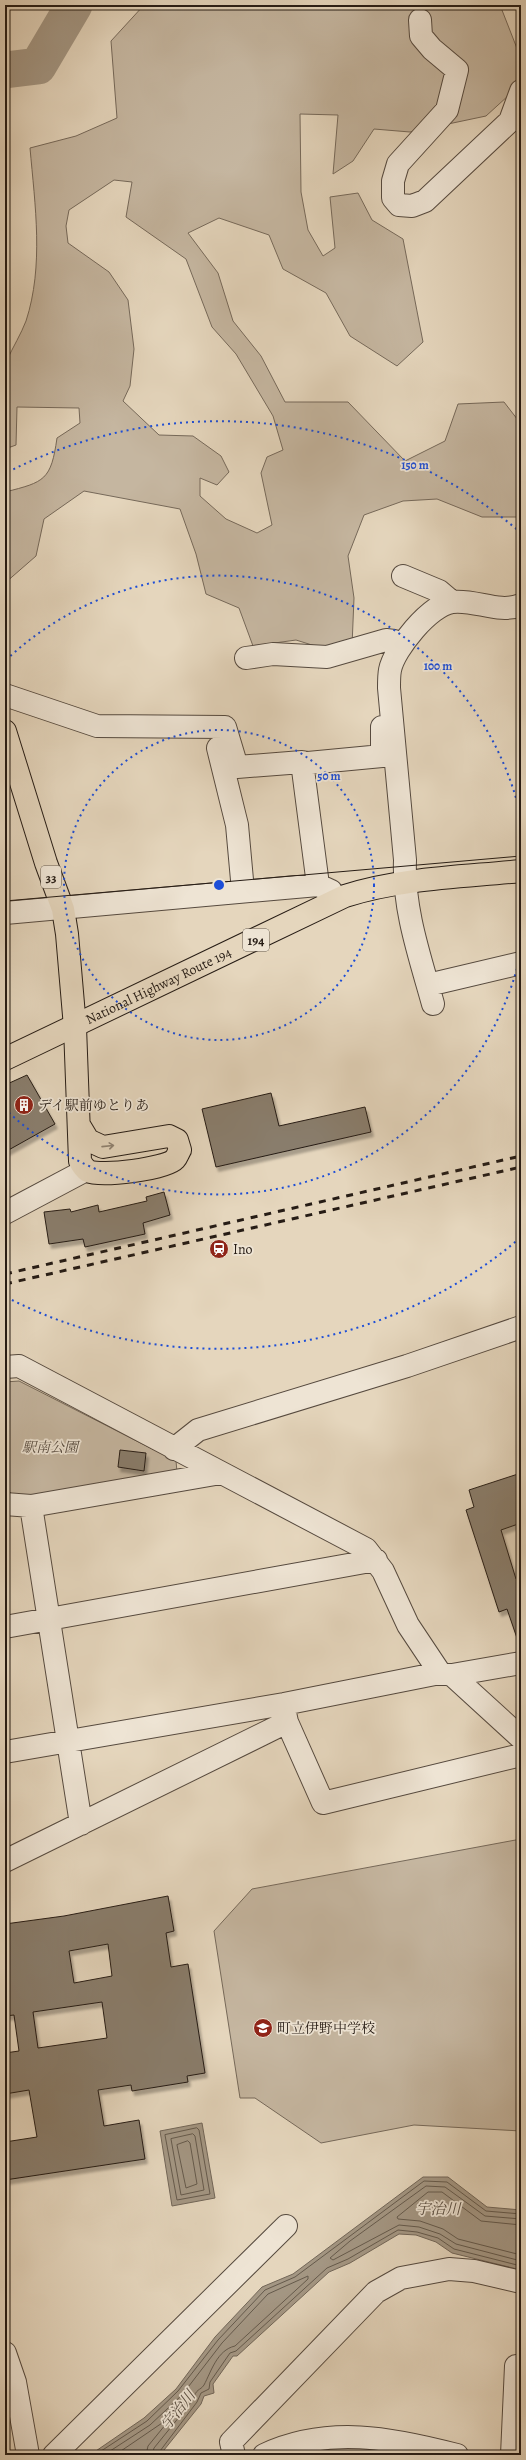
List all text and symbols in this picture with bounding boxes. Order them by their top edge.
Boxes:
text: 150 m [401,457,429,473]
text: 100 m [424,658,452,674]
text: 50 m [317,768,341,784]
road number: 33 [41,866,61,888]
centre of rings [212,878,226,892]
road number: 194 [243,929,269,951]
street label: National Highway Route 194 [82,943,235,1029]
building icon: デイ駅前ゆとりあ [13,1094,35,1116]
place label: デイ駅前ゆとりあ [38,1096,149,1115]
one-way arrow [102,1142,115,1149]
station icon: Ino [208,1238,230,1260]
place label: Ino [233,1240,253,1259]
park label: 駅南公園 [22,1438,80,1457]
school or university icon: 町立伊野中学校 [252,2017,274,2039]
place label: 町立伊野中学校 [277,2019,375,2038]
water label: 宇治川 [415,2199,462,2219]
water label: 宇治川 [156,2385,201,2434]

